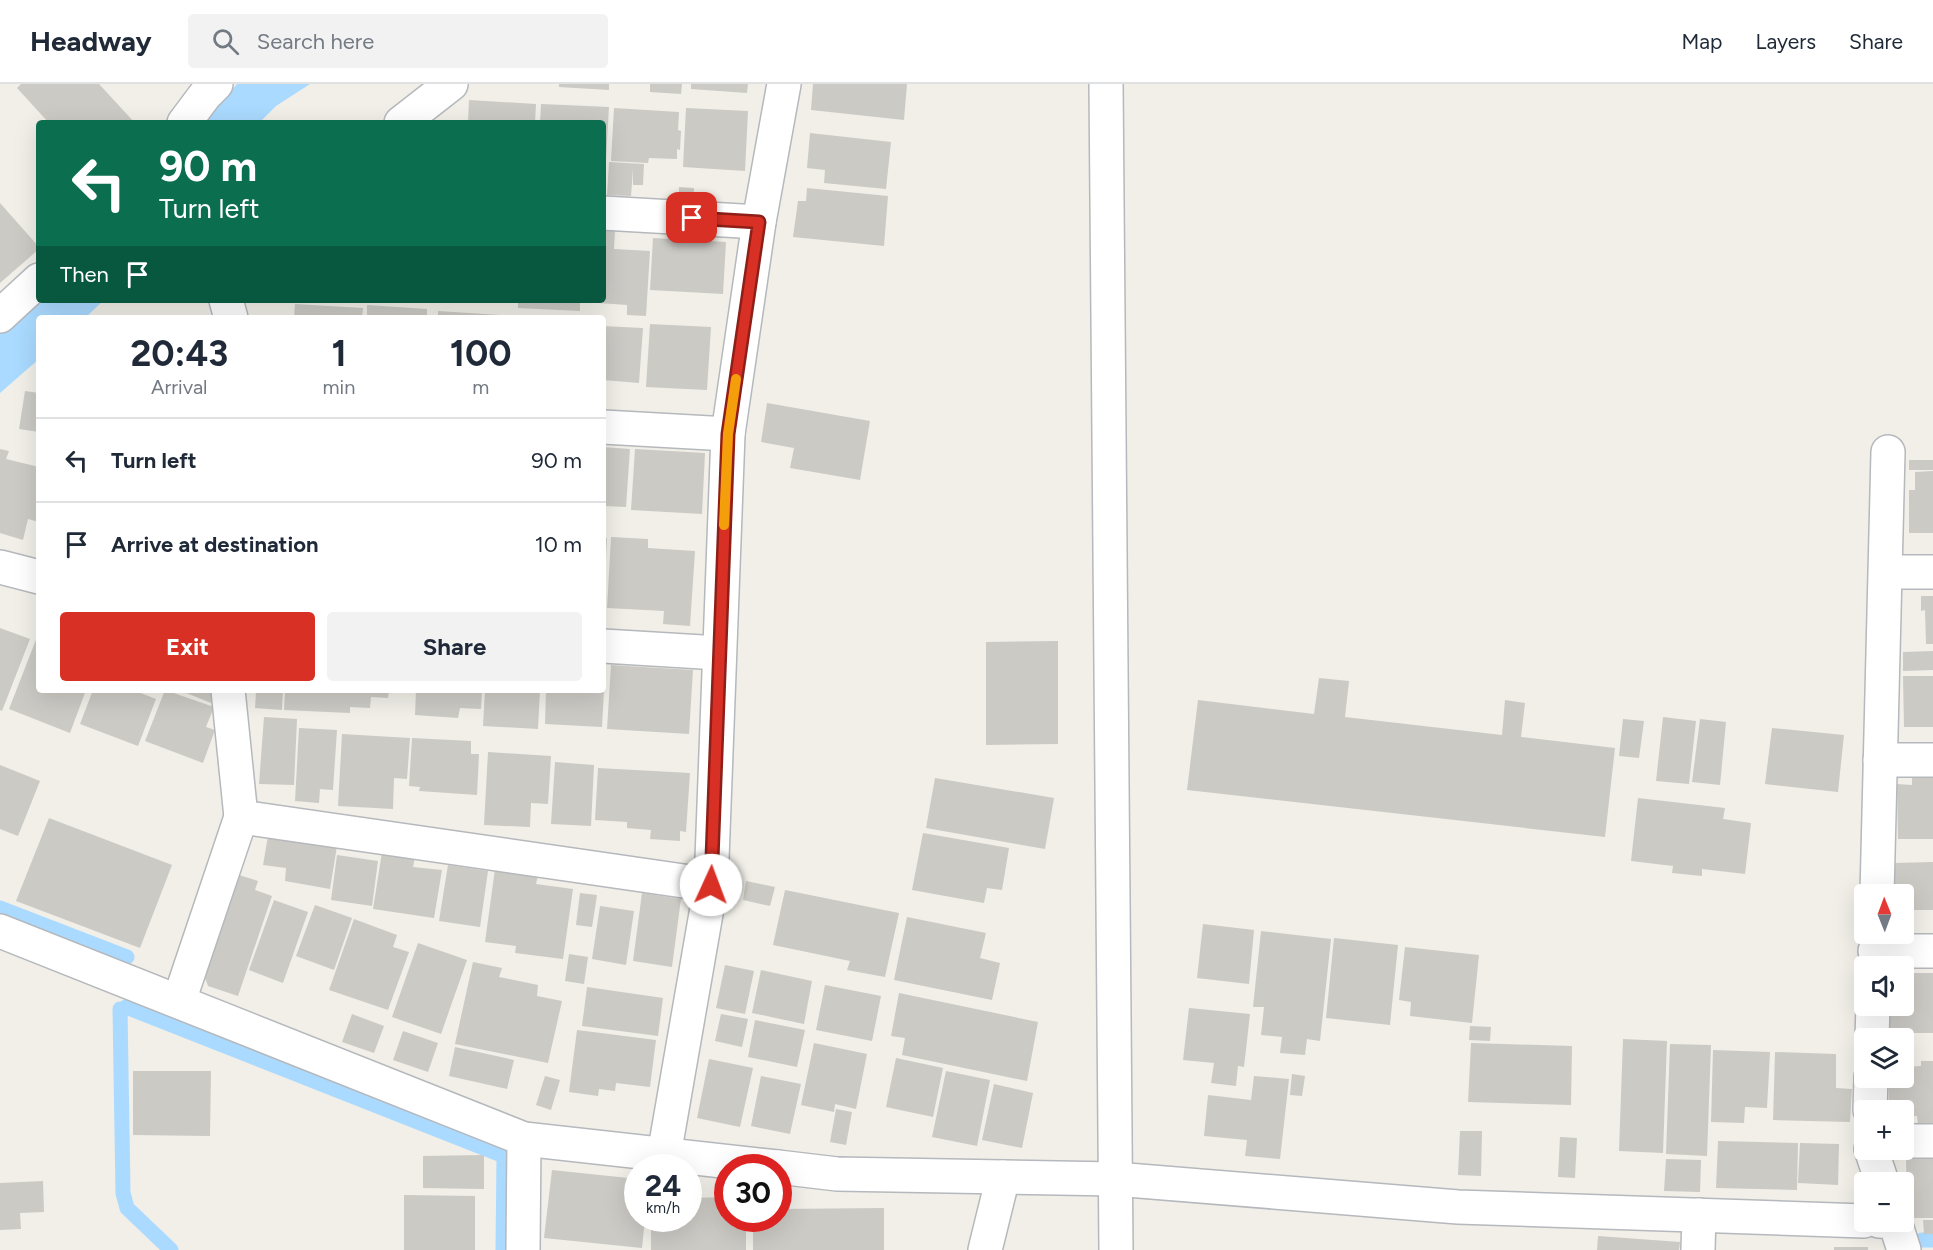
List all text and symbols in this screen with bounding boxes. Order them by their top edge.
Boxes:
search box [188,14,608,68]
text: Headway [30,24,152,58]
icon: search [209,25,242,58]
text: Search here [257,28,374,55]
text: Map [1682,29,1722,54]
text: Layers [1755,29,1816,54]
text: Share [1849,29,1903,54]
text: 90 m [159,141,257,192]
icon: left [60,144,138,222]
text: Turn left [159,192,259,225]
pin [666,192,717,243]
icon: arrive [675,201,708,234]
icon: arrive [121,258,154,291]
text: Then [60,261,109,288]
text: 20:43 [130,332,228,375]
text: 1 [331,332,347,375]
text: 100 [450,332,512,375]
text: Arrival [151,375,208,399]
text: min [323,375,355,399]
text: m [472,375,489,399]
icon: left [60,444,93,477]
text: Turn left [111,447,197,474]
text: 90 m [531,447,582,474]
icon: arrive [60,528,93,561]
text: Arrive at destination [111,531,319,558]
text: 10 m [535,531,582,558]
button: Exit [60,612,315,681]
button: Share [327,612,582,681]
position arrow [679,853,743,917]
north arrow [1854,884,1914,944]
map controls [1854,884,1914,1232]
button: sound [1854,956,1914,1016]
button: layers [1854,1028,1914,1088]
button: + [1854,1100,1914,1160]
speed limit sign: 30 [714,1154,792,1232]
text: 24 [645,1167,681,1204]
button: − [1854,1172,1914,1232]
text: km/h [646,1199,680,1217]

